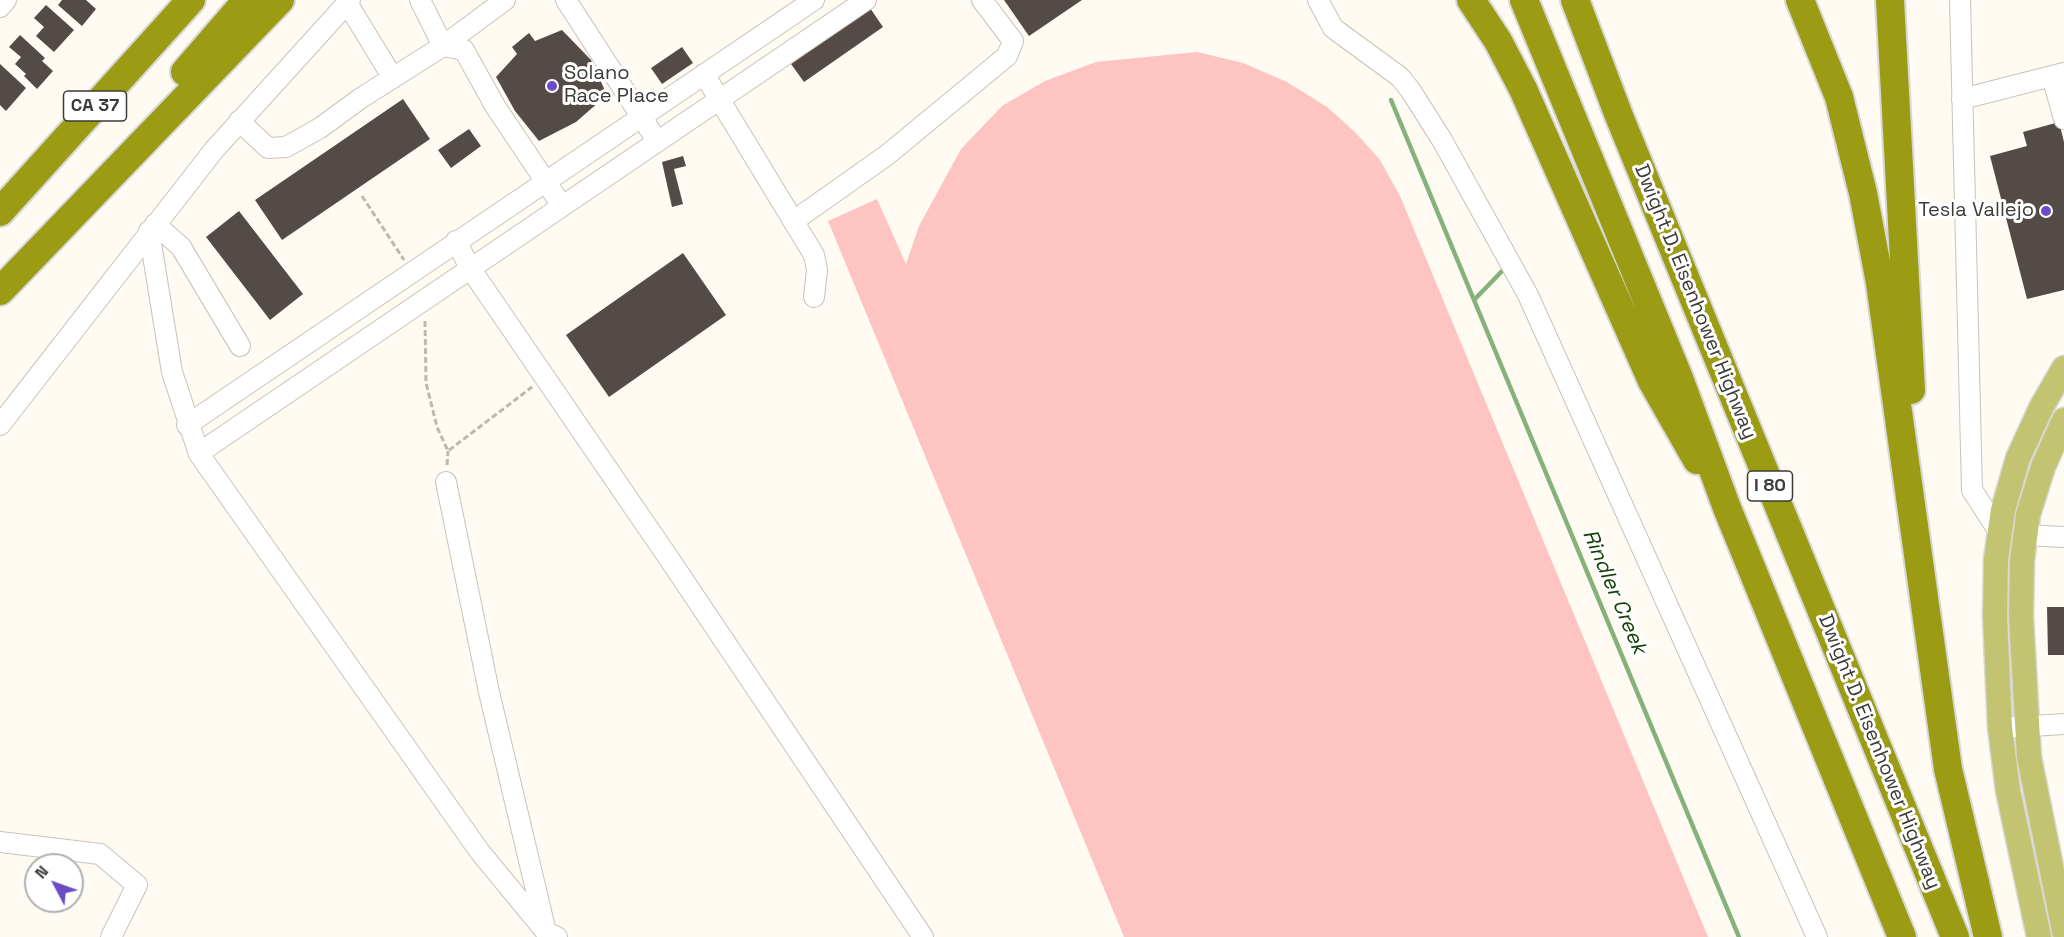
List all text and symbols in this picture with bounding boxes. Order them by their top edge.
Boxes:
place label: Solano Race Place [564,62,669,109]
marker: Solano Race Place [545,79,559,93]
road number: CA 37 [64,91,127,121]
street label: Dwight D. Eisenhower Highway [1629,161,1761,443]
place label: Tesla Vallejo [1918,199,2034,223]
marker: Tesla Vallejo [2039,204,2053,218]
road number: I 80 [1748,471,1792,501]
water label: Rindler Creek [1576,526,1652,658]
street label: Dwight D. Eisenhower Highway [1813,611,1945,893]
north arrow [24,853,84,913]
text: N [30,861,53,883]

